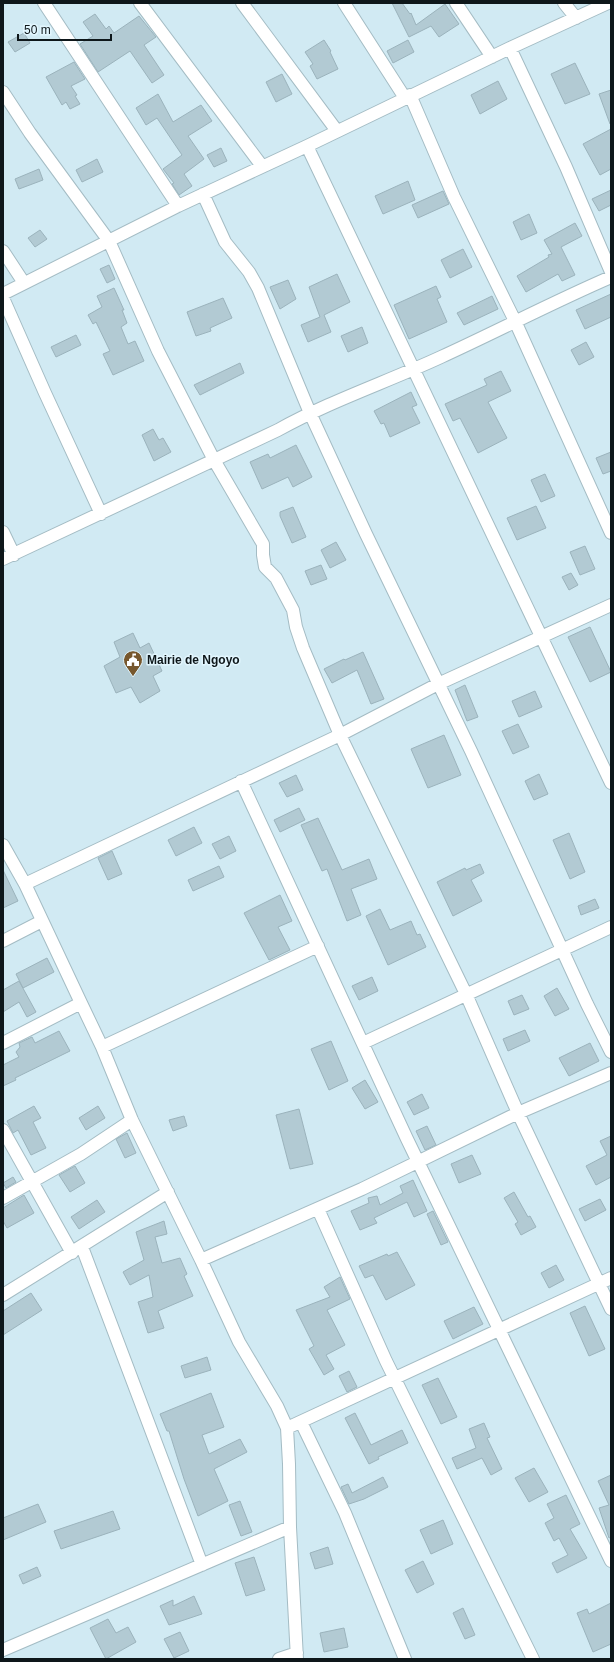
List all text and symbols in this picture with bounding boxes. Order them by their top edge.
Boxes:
scale bar [18,16,111,42]
text: 50 m [24,23,51,37]
public building icon: Mairie de Ngoyo [122,649,144,677]
place label: Mairie de Ngoyo [147,653,240,667]

